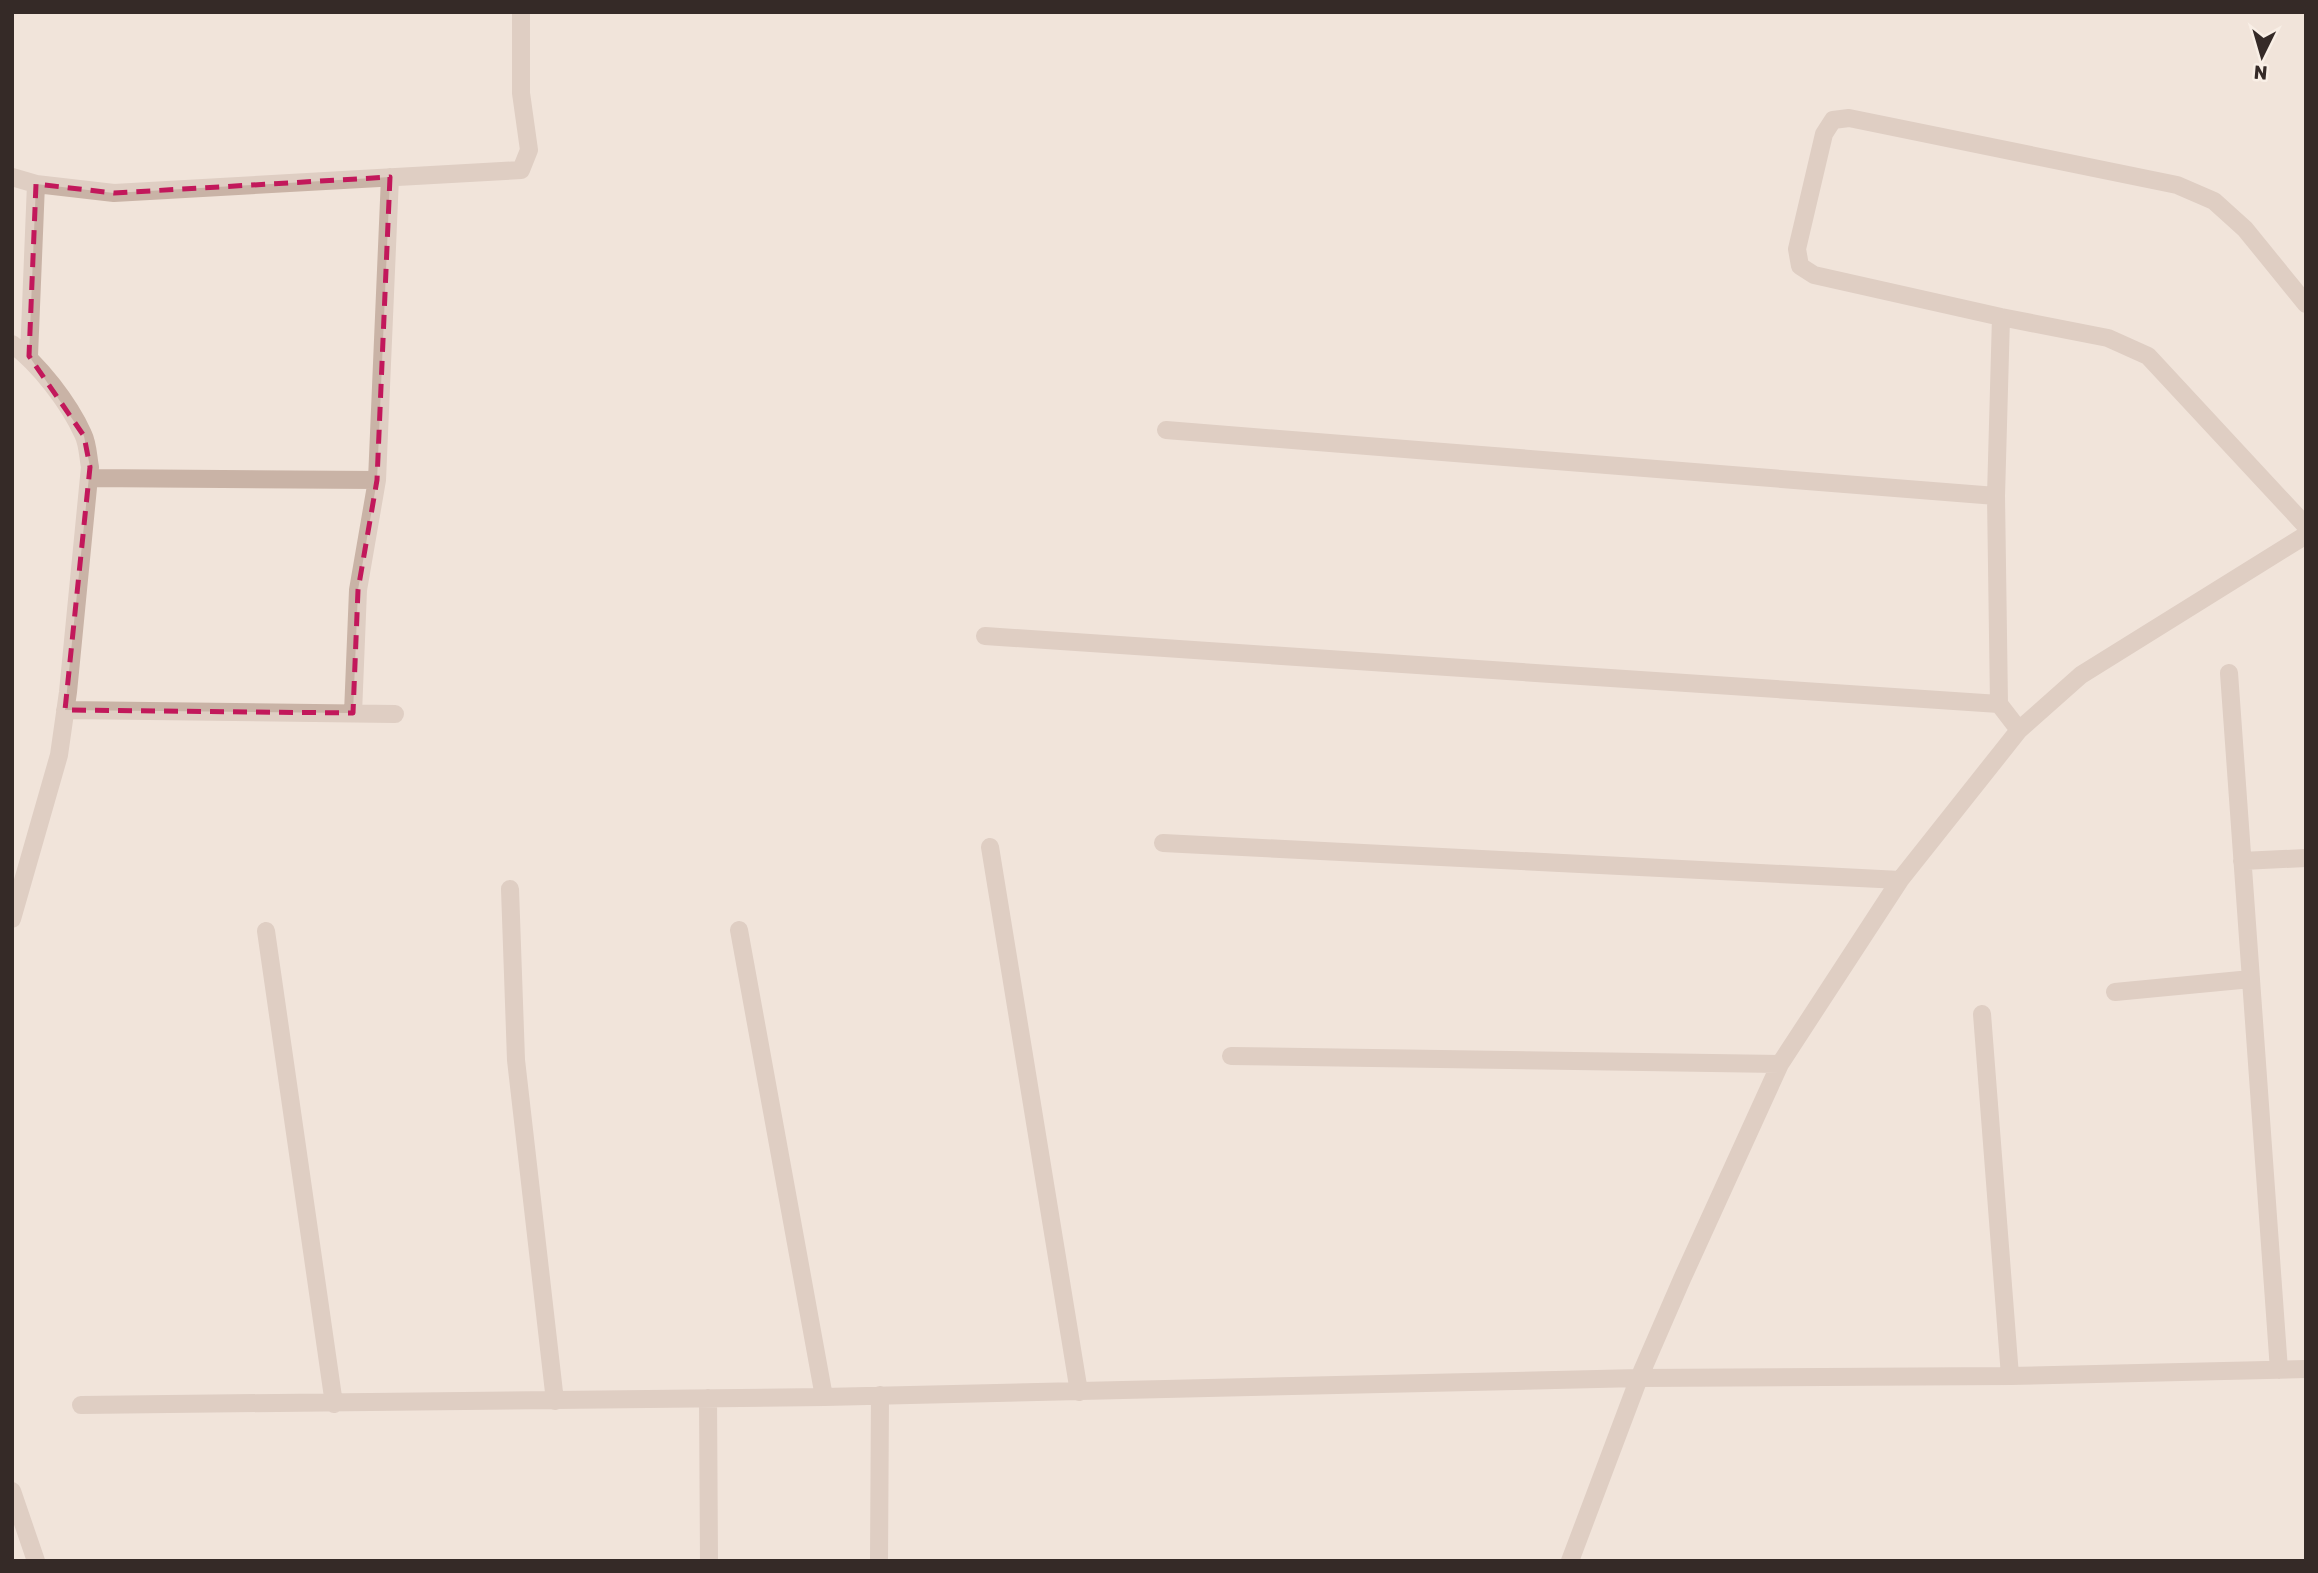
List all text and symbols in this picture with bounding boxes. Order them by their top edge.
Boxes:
north arrow [2227,21,2297,91]
text: N [2253,60,2268,84]

